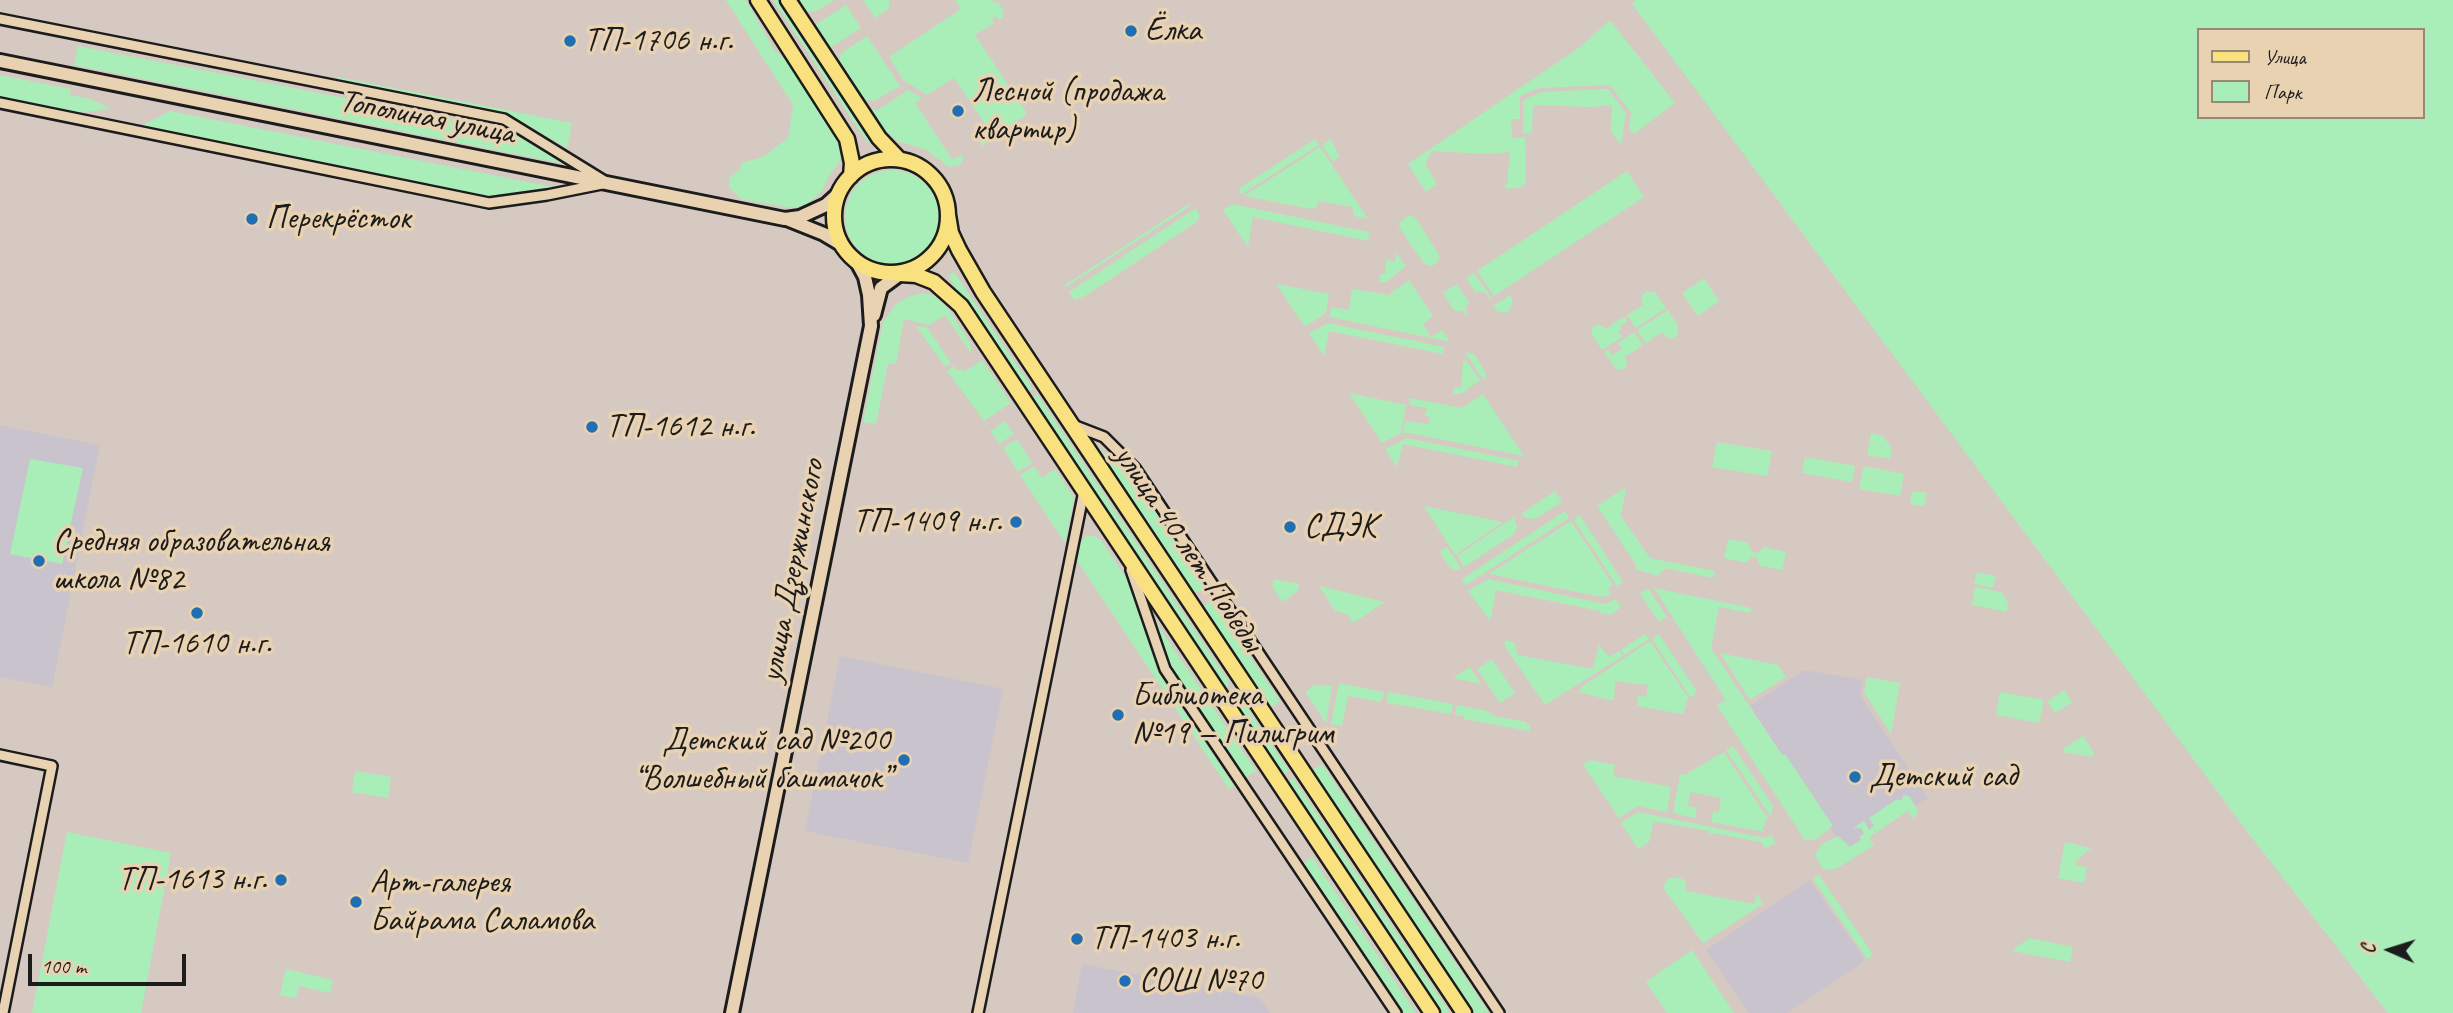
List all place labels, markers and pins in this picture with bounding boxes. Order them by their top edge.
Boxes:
place label: Ёлка [1145,11,1201,51]
place label: ТП-1706 н.г. [584,21,733,61]
marker: Ёлка [1123,23,1139,39]
marker: ТП-1706 н.г. [562,33,578,49]
place label: Лесной (продажа квартир) [972,72,1163,150]
marker: Лесной (продажа квартир) [950,103,966,119]
place label: Перекрёсток [266,199,411,239]
marker: Перекрёсток [244,211,260,227]
place label: ТП-1612 н.г. [606,407,755,447]
marker: ТП-1612 н.г. [584,419,600,435]
place label: ТП-1409 н.г. [853,502,1002,542]
place label: СДЭК [1304,507,1376,547]
marker: ТП-1409 н.г. [1008,514,1024,530]
marker: СДЭК [1282,519,1298,535]
place label: Средняя образовательная школа №82 [53,522,330,600]
marker: Средняя образовательная школа №82 [31,553,47,569]
marker: ТП-1610 н.г. [189,605,205,621]
place label: ТП-1610 н.г. [123,624,271,664]
place label: Библиотека №19 — Пилигрим [1132,676,1334,754]
marker: Библиотека №19 — Пилигрим [1110,707,1126,723]
place label: Детский сад №200 “Волшебный башмачок” [634,721,890,799]
marker: Детский сад №200 “Волшебный башмачок” [896,752,912,768]
place label: Детский сад [1869,757,2017,797]
marker: Детский сад [1847,769,1863,785]
place label: ТП-1613 н.г. [118,860,267,900]
place label: Арт-галерея Байрама Саламова [370,863,594,941]
marker: ТП-1613 н.г. [273,872,289,888]
marker: Арт-галерея Байрама Саламова [348,894,364,910]
place label: ТП-1403 н.г. [1091,919,1240,959]
marker: ТП-1403 н.г. [1069,931,1085,947]
place label: СОШ №70 [1139,961,1262,1001]
marker: СОШ №70 [1117,973,1133,989]

